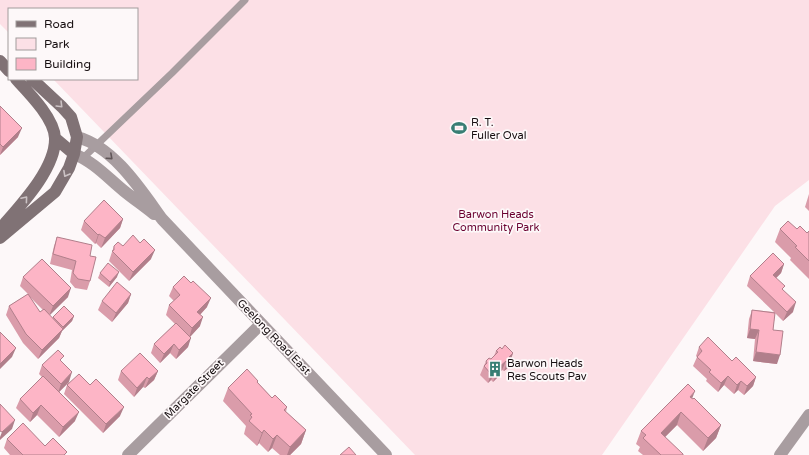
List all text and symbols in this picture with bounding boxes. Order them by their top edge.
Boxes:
legend [8,8,138,80]
text: Road [44,17,74,31]
text: Park [44,37,70,51]
text: Building [44,57,91,71]
one-way arrow [55,100,63,107]
place label: R. T. Fuller Oval [471,116,526,142]
sports icon: R. T. Fuller Oval [450,119,468,137]
one-way arrow [105,152,113,159]
one-way arrow [63,170,71,177]
one-way arrow [21,197,28,204]
park label: Barwon Heads Community Park [453,208,539,234]
street label: Geelong Road East [235,297,313,377]
street label: Margate Street [162,357,226,421]
place label: Barwon Heads Res Scouts Pav [507,357,587,383]
building icon: Barwon Heads Res Scouts Pav [486,360,504,378]

